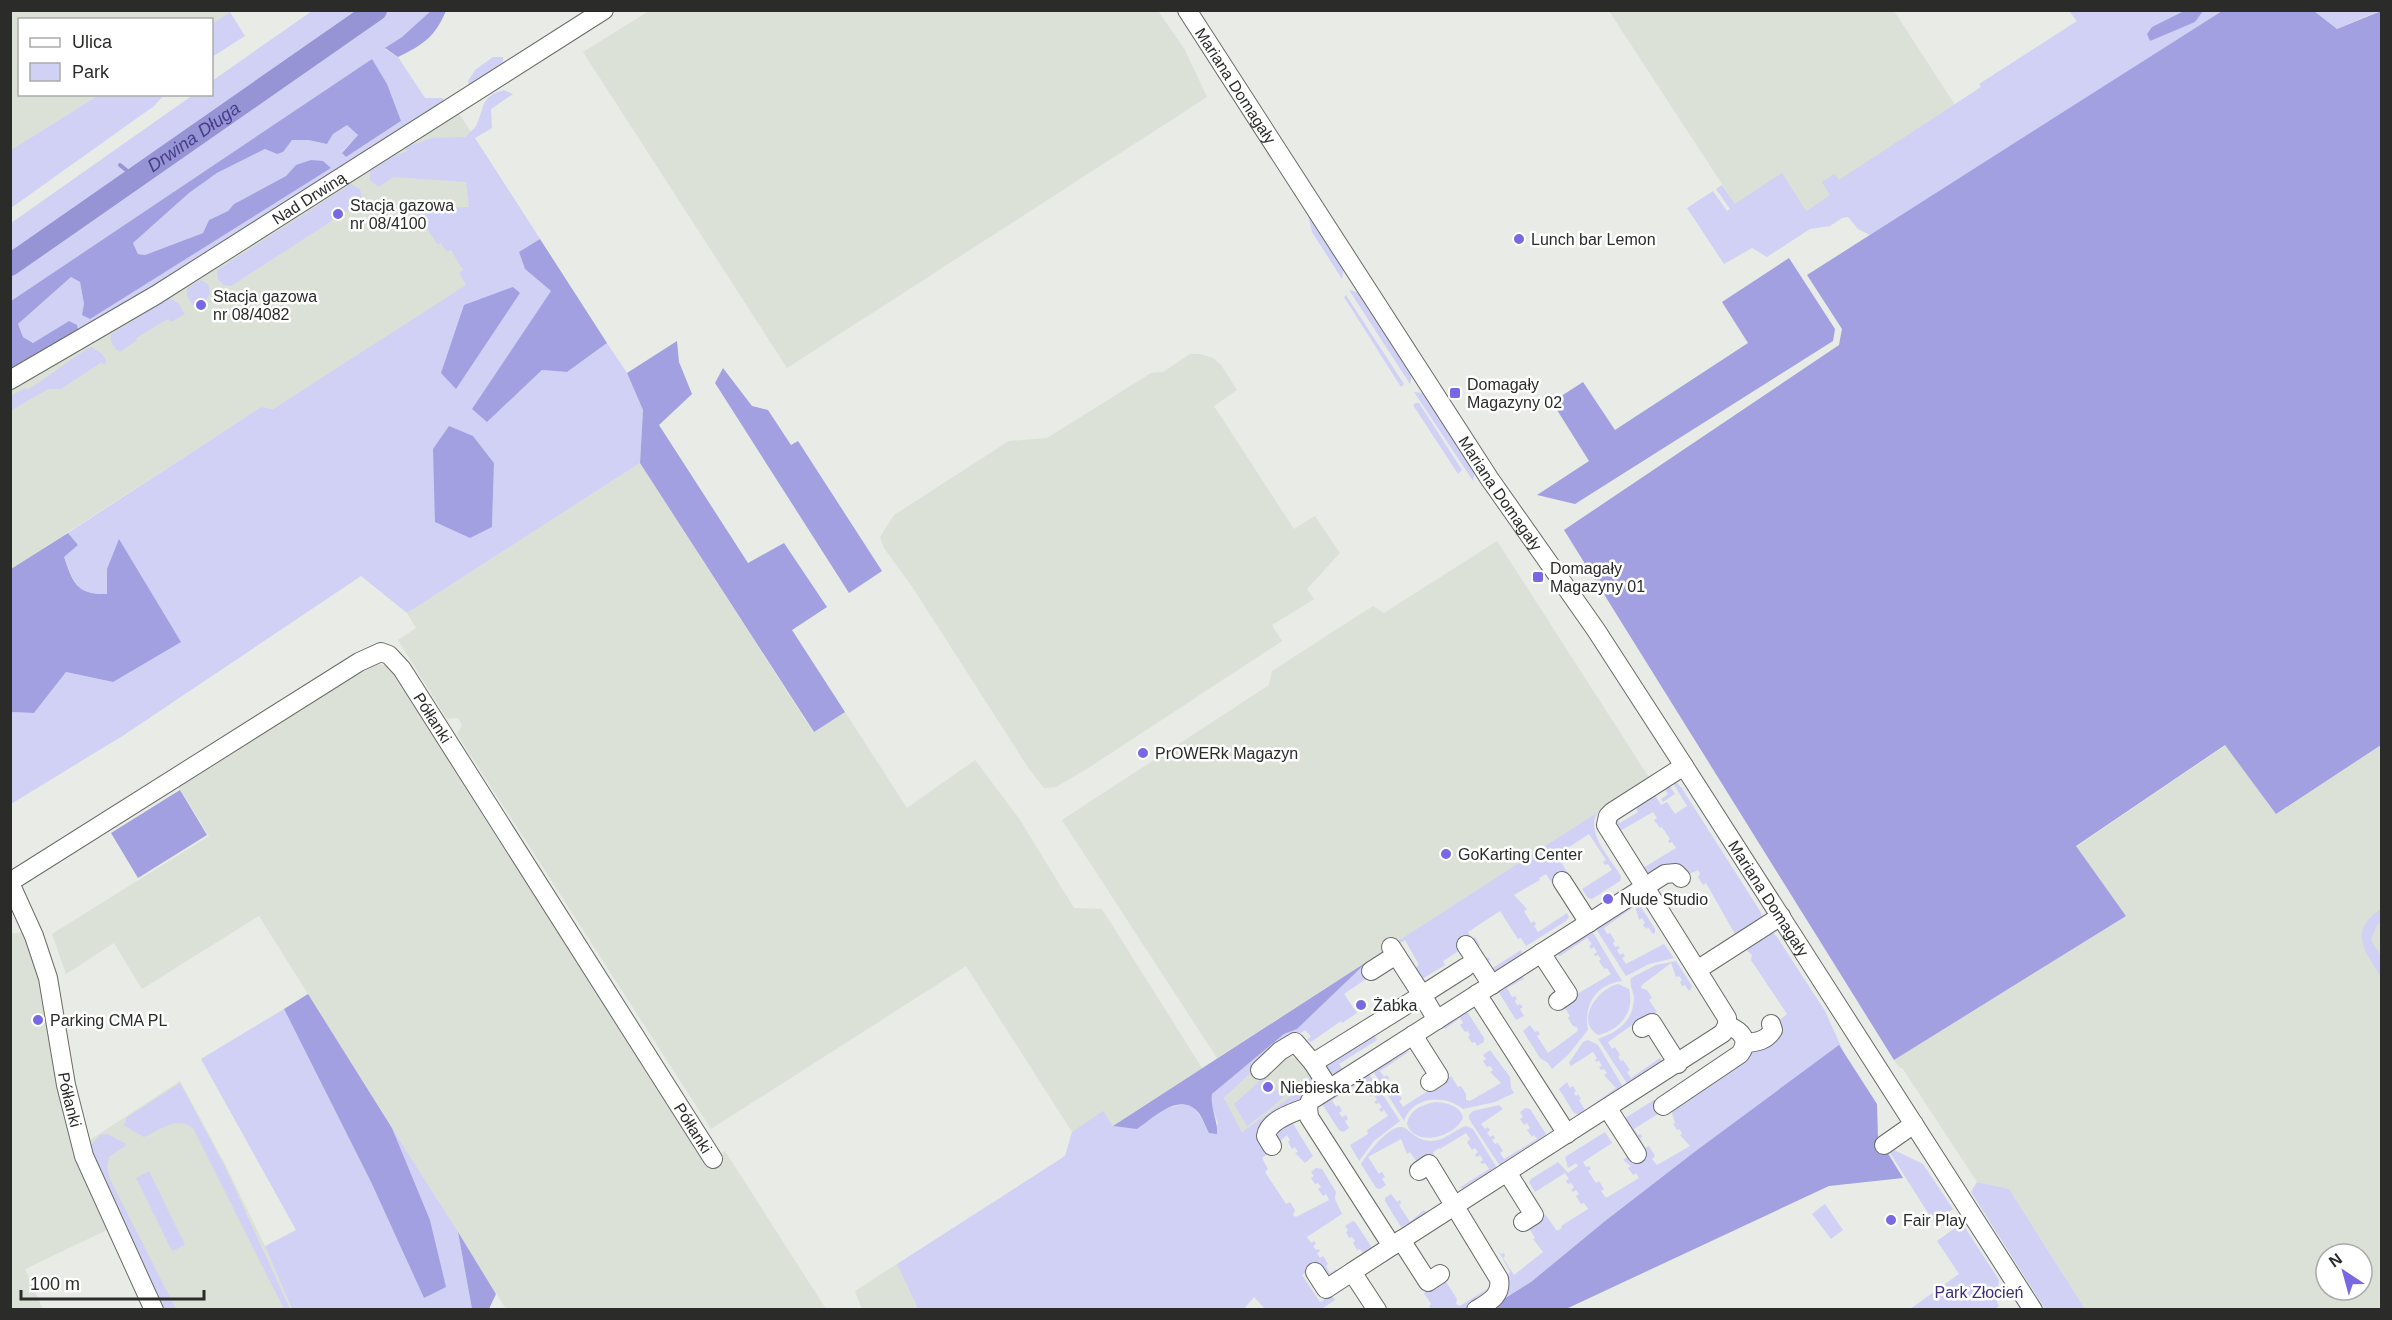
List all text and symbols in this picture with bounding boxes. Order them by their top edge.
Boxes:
legend [18,18,213,96]
street label: Mariana Domagały [1192,25,1279,147]
text: Ulica [72,32,113,52]
text: Park [72,62,110,82]
water label: Drwina Długa [144,98,244,176]
street label: Nad Drwiną [269,169,349,228]
place label: Stacja gazowa nr 08/4100 [350,197,454,232]
marker: Stacja gazowa nr 08/4100 [331,207,345,221]
place label: Lunch bar Lemon [1531,231,1656,248]
marker: Lunch bar Lemon [1512,232,1526,246]
place label: Stacja gazowa nr 08/4082 [213,288,317,323]
marker: Stacja gazowa nr 08/4082 [194,298,208,312]
place label: Domagały Magazyny 02 [1467,376,1562,411]
marker: Domagały Magazyny 02 [1448,386,1462,400]
street label: Mariana Domagały [1455,433,1545,554]
place label: Domagały Magazyny 01 [1550,560,1645,595]
marker: Domagały Magazyny 01 [1531,570,1545,584]
street label: Półłanki [410,690,455,746]
place label: PrOWERk Magazyn [1155,745,1298,762]
marker: PrOWERk Magazyn [1136,746,1150,760]
street label: Mariana Domagały [1725,837,1812,960]
place label: GoKarting Center [1458,846,1583,863]
marker: GoKarting Center [1439,847,1453,861]
place label: Nude Studio [1620,891,1708,908]
marker: Nude Studio [1601,892,1615,906]
place label: Żabka [1373,996,1418,1014]
marker: Żabka [1354,998,1368,1012]
place label: Parking CMA PL [50,1012,167,1029]
marker: Parking CMA PL [31,1013,45,1027]
street label: Półłanki [55,1071,84,1129]
place label: Niebieska Żabka [1280,1078,1399,1096]
marker: Niebieska Żabka [1261,1080,1275,1094]
street label: Półłanki [671,1100,715,1156]
place label: Fair Play [1903,1212,1966,1229]
marker: Fair Play [1884,1213,1898,1227]
north arrow [2314,1242,2374,1302]
text: N [2326,1250,2345,1271]
scale bar [21,1263,204,1301]
text: 100 m [30,1274,80,1294]
park label: Park Złocień [1935,1284,2023,1301]

